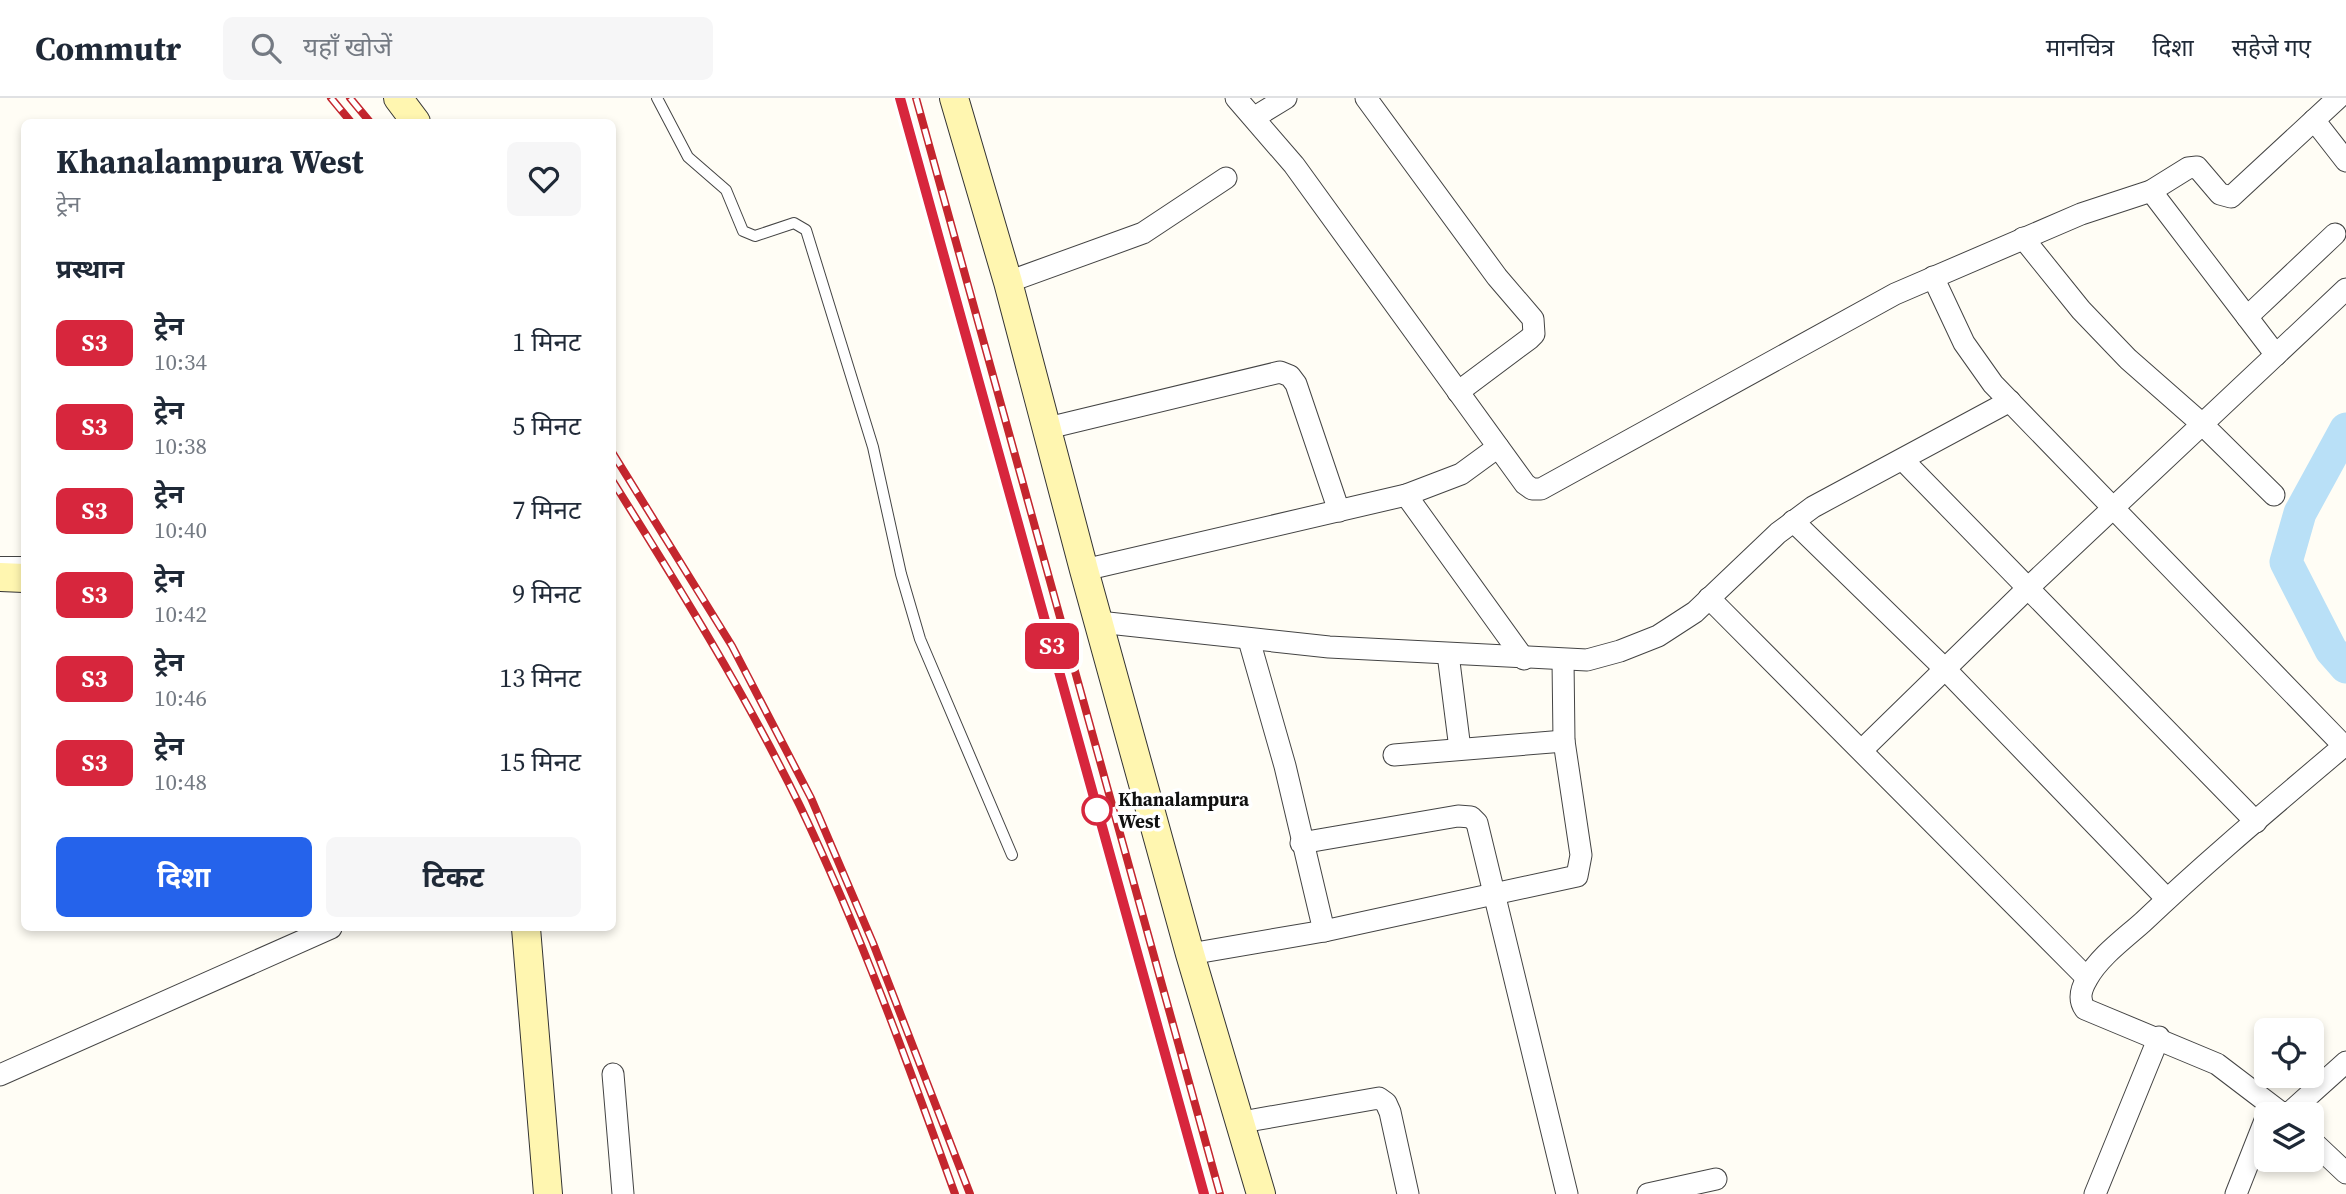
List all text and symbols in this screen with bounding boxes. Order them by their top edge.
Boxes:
search box [223,17,713,80]
text: Commutr [35,26,181,71]
icon: search [247,29,285,67]
text: यहाँ खोजें [303,29,392,65]
text: मानचित्र [2046,31,2114,64]
text: दिशा [2152,31,2194,64]
text: सहेजे गए [2232,31,2311,64]
text: Khanalampura West [56,139,364,184]
button: heart [507,142,581,216]
text: ट्रेन [56,188,80,220]
text: प्रस्थान [56,251,124,287]
text: ट्रेन [154,308,184,344]
text: 1 मिनट [512,324,581,360]
text: S3 [82,326,108,359]
text: 10:34 [154,346,207,378]
text: ट्रेन [154,392,184,428]
text: 5 मिनट [512,408,581,444]
text: S3 [82,410,108,443]
text: 10:38 [154,430,207,462]
text: ट्रेन [154,476,184,512]
text: 7 मिनट [512,492,581,528]
text: S3 [82,494,108,527]
text: 10:40 [154,514,207,546]
text: ट्रेन [154,560,184,596]
text: 9 मिनट [512,576,581,612]
text: S3 [82,578,108,611]
text: 10:42 [154,598,207,630]
line badge: S3 [1020,623,1084,669]
text: S3 [1039,629,1065,662]
text: ट्रेन [154,644,184,680]
text: 13 मिनट [499,660,581,696]
text: S3 [82,662,108,695]
text: 10:46 [154,682,207,714]
text: ट्रेन [154,728,184,764]
text: 15 मिनट [499,744,581,780]
text: S3 [82,746,108,779]
text: 10:48 [154,766,207,798]
place label: Khanalampura West [1118,786,1250,834]
marker: Khanalampura West [1082,795,1112,825]
button: दिशा [56,837,312,917]
button: टिकट [326,837,581,917]
map controls [2254,1018,2324,1172]
button: locate [2254,1018,2324,1088]
button: layers [2254,1102,2324,1172]

